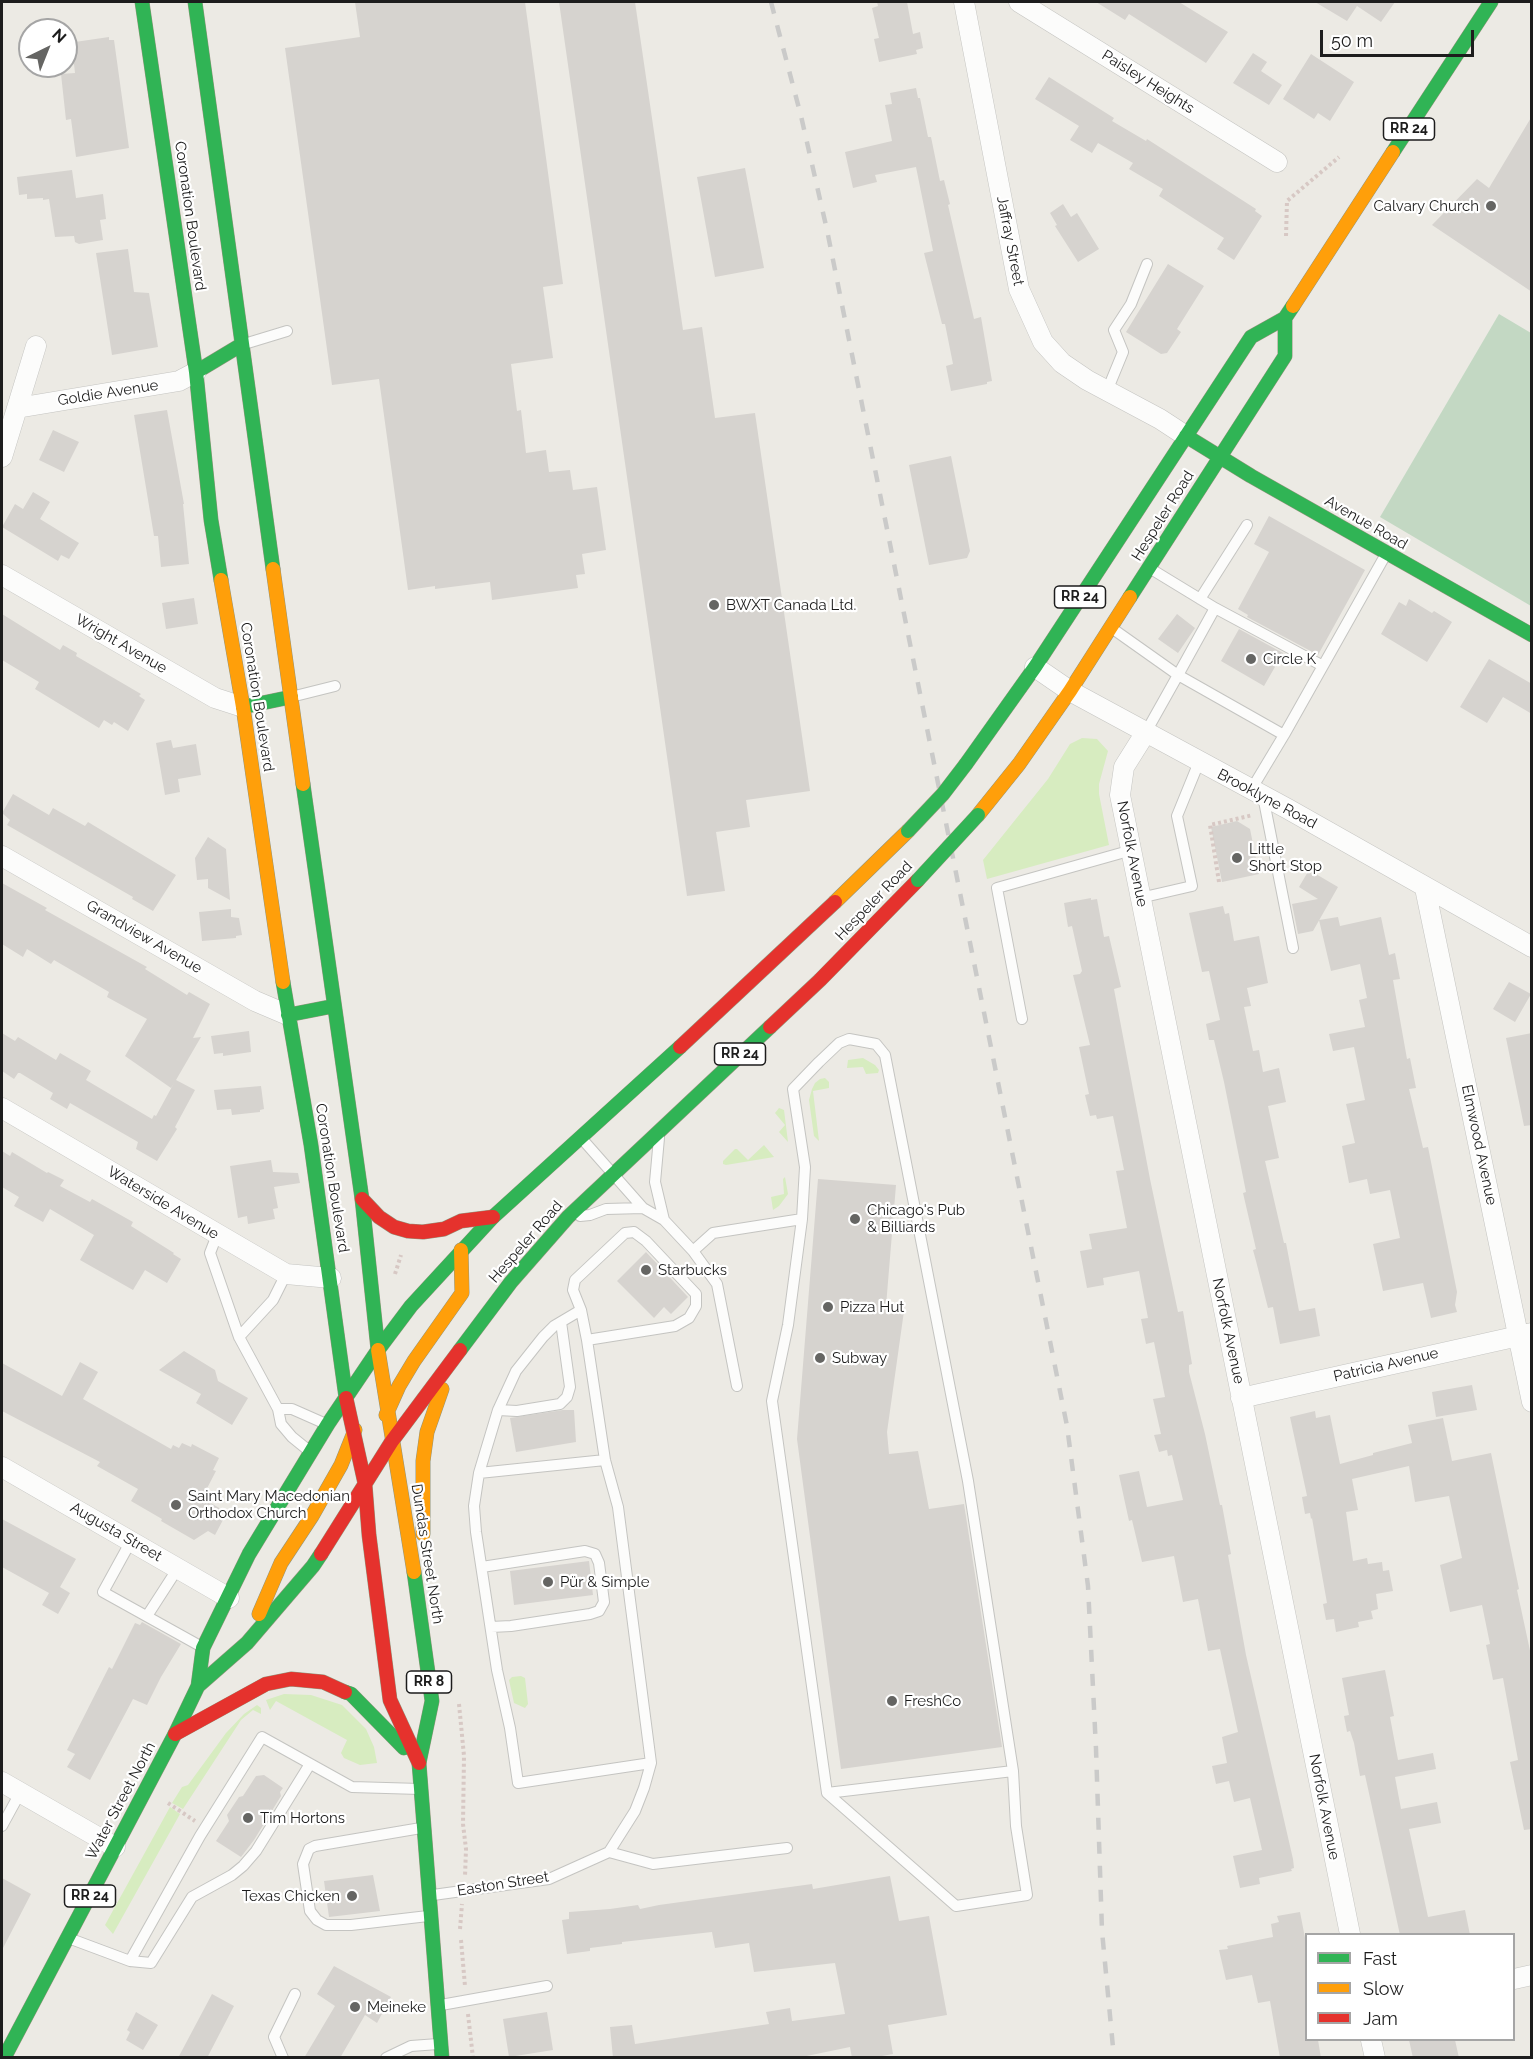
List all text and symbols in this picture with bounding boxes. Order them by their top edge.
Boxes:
north arrow [18,18,78,78]
scale bar [1323,18,1478,56]
text: N [48,25,70,47]
text: 50 m [1331,30,1373,51]
street label: Paisley Heights [1098,46,1198,118]
road number: RR 24 [1384,118,1434,140]
street label: Coronation Boulevard [171,140,209,292]
street label: Jaffray Street [993,195,1027,287]
place label: Calvary Church [1374,197,1479,215]
marker: Calvary Church [1484,199,1498,213]
street label: Goldie Avenue [56,376,160,410]
street label: Hespeler Road [1128,468,1198,564]
street label: Avenue Road [1321,492,1411,554]
road number: RR 24 [1054,586,1106,608]
place label: BWXT Canada Ltd. [726,596,856,614]
marker: BWXT Canada Ltd. [707,598,721,612]
street label: Wright Avenue [72,610,170,678]
street label: Coronation Boulevard [236,621,278,773]
place label: Circle K [1263,650,1316,668]
marker: Circle K [1244,652,1258,666]
street label: Brooklyne Road [1214,765,1320,833]
street label: Norfolk Avenue [1113,799,1151,909]
place label: Little Short Stop [1249,840,1322,875]
marker: Little Short Stop [1230,851,1244,865]
street label: Hespeler Road [832,858,916,944]
street label: Grandview Avenue [83,897,205,977]
road number: RR 24 [714,1043,766,1065]
street label: Elmwood Avenue [1457,1083,1501,1207]
street label: Coronation Boulevard [311,1102,353,1254]
street label: Waterside Avenue [104,1163,222,1243]
street label: Hespeler Road [485,1197,567,1287]
place label: Chicago's Pub & Billiards [867,1201,965,1236]
marker: Chicago's Pub & Billiards [848,1212,862,1226]
place label: Starbucks [658,1261,727,1279]
marker: Starbucks [639,1263,653,1277]
street label: Norfolk Avenue [1208,1276,1248,1386]
place label: Pizza Hut [840,1298,904,1316]
marker: Pizza Hut [821,1300,835,1314]
street label: Patricia Avenue [1332,1344,1440,1386]
place label: Subway [832,1349,887,1367]
marker: Subway [813,1351,827,1365]
street label: Dundas Street North [407,1483,447,1625]
place label: Saint Mary Macedonian Orthodox Church [188,1487,350,1522]
street label: Augusta Street [67,1498,165,1566]
marker: Saint Mary Macedonian Orthodox Church [169,1498,183,1512]
place label: Pür & Simple [560,1573,649,1591]
marker: Pür & Simple [541,1575,555,1589]
road number: RR 8 [406,1671,452,1693]
place label: FreshCo [904,1692,961,1710]
marker: FreshCo [885,1694,899,1708]
street label: Water Street North [82,1739,160,1863]
street label: Norfolk Avenue [1305,1752,1343,1862]
place label: Tim Hortons [260,1809,345,1827]
marker: Tim Hortons [241,1811,255,1825]
street label: Easton Street [456,1868,550,1900]
road number: RR 24 [64,1885,116,1907]
place label: Texas Chicken [242,1887,340,1905]
marker: Texas Chicken [345,1889,359,1903]
legend [1305,1933,1515,2041]
text: Fast [1363,1948,1397,1969]
text: Slow [1363,1978,1404,1999]
place label: Meineke [367,1998,426,2016]
marker: Meineke [348,2000,362,2014]
text: Jam [1363,2008,1398,2029]

